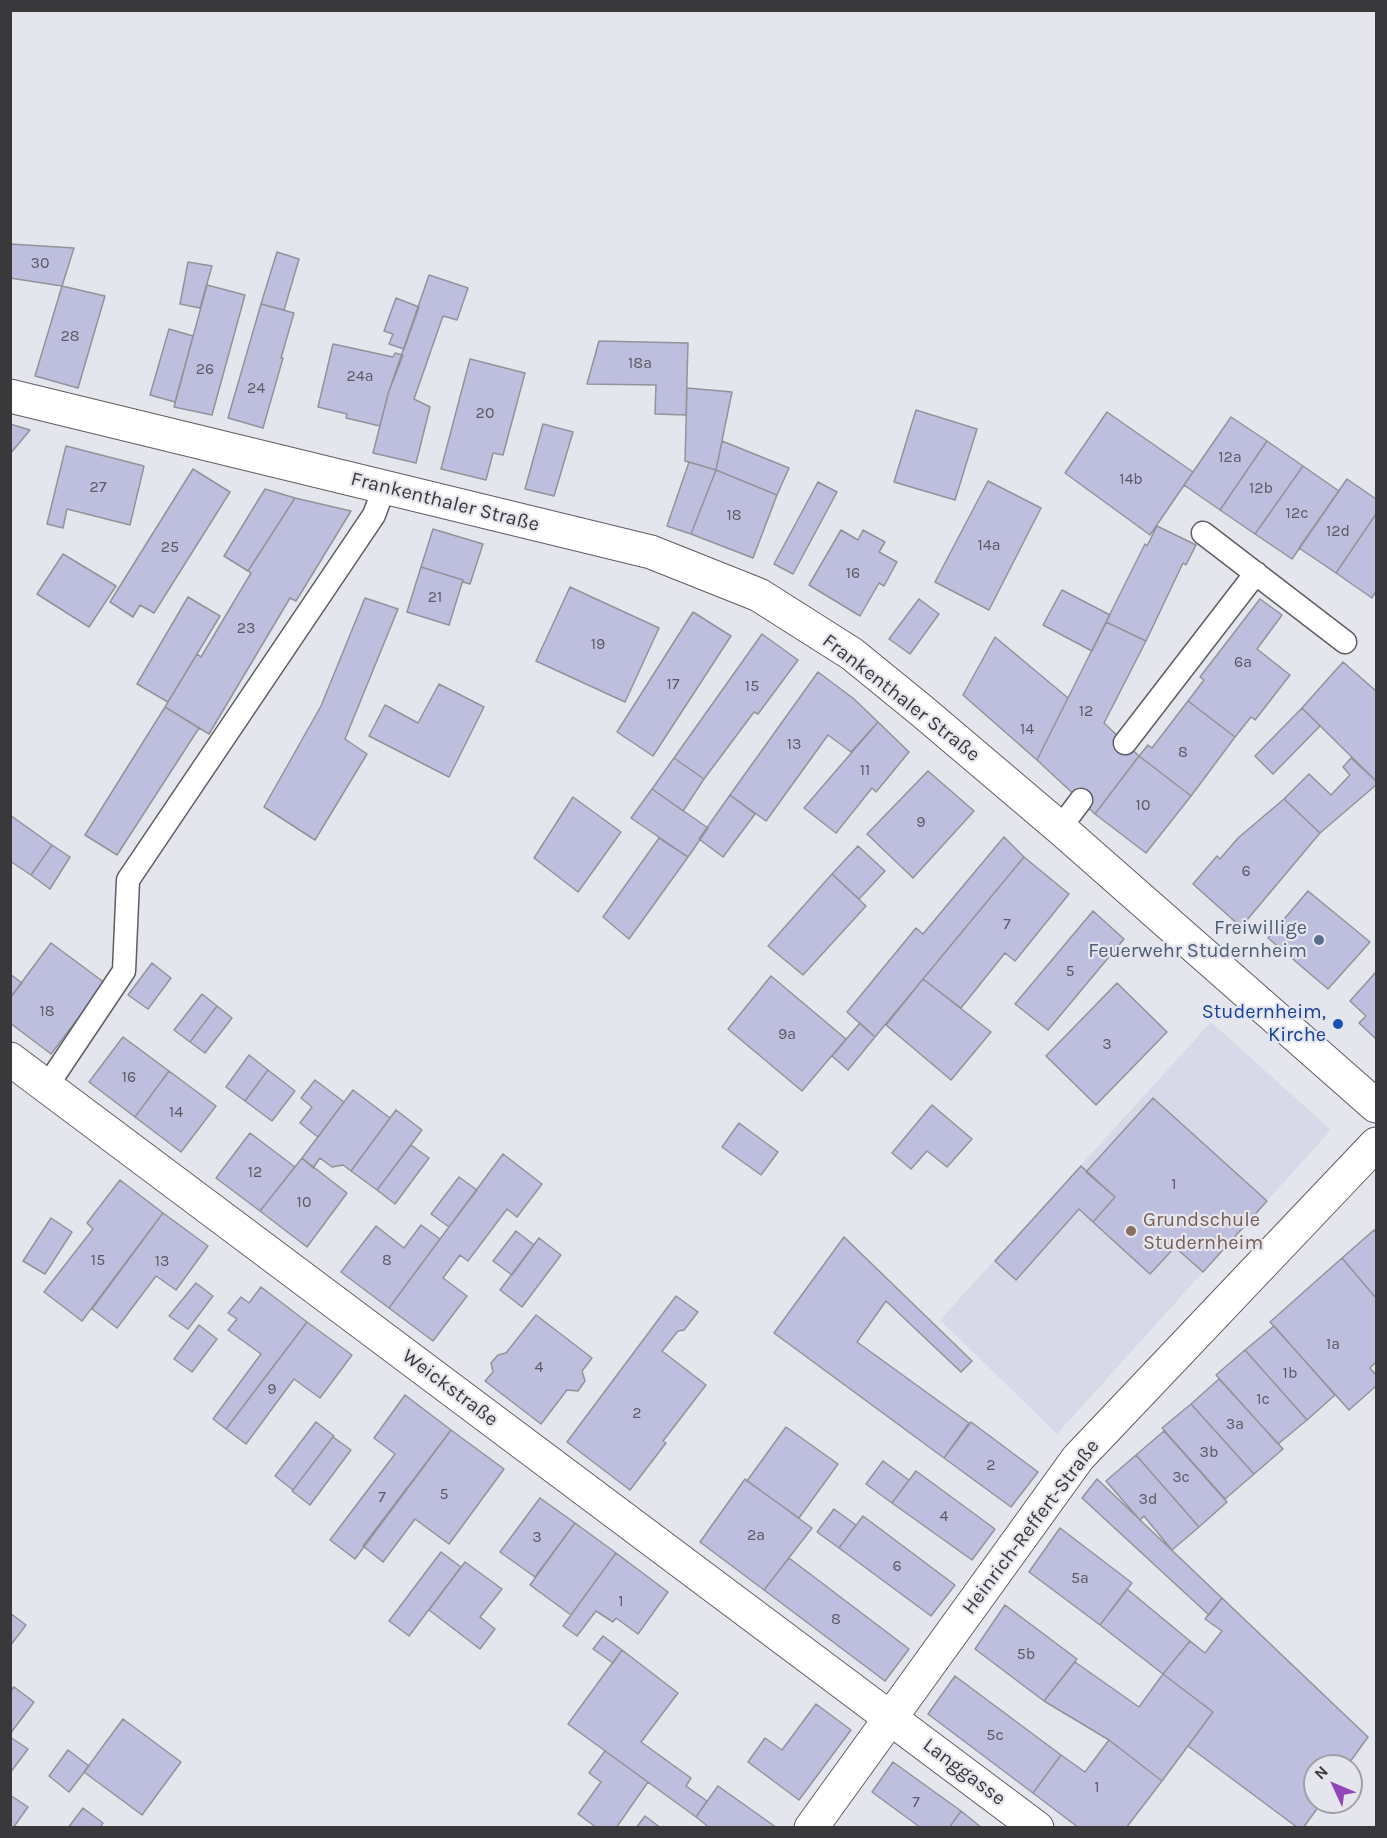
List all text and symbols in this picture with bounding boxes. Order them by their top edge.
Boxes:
house number: 30 [31,253,49,273]
house number: 28 [60,326,80,346]
house number: 18a [628,353,652,373]
house number: 26 [196,359,214,379]
house number: 24a [346,366,374,386]
house number: 24 [247,378,265,398]
house number: 20 [476,403,494,423]
house number: 12a [1218,447,1242,467]
street label: Frankenthaler Straße [348,467,542,537]
house number: 14b [1119,469,1143,489]
house number: 27 [90,477,106,497]
house number: 12b [1249,478,1273,498]
house number: 12c [1286,503,1308,523]
house number: 18 [726,505,742,525]
house number: 12d [1326,521,1350,541]
house number: 14a [977,535,1001,555]
house number: 25 [161,537,179,557]
house number: 16 [846,563,860,583]
house number: 21 [428,587,442,607]
house number: 23 [237,618,255,638]
street label: Frankenthaler Straße [817,629,985,767]
house number: 19 [591,634,605,654]
house number: 6a [1234,652,1252,672]
house number: 17 [667,674,679,694]
house number: 15 [745,676,759,696]
house number: 12 [1079,701,1093,721]
house number: 14 [1020,719,1034,739]
house number: 13 [787,734,801,754]
house number: 8 [1178,742,1188,762]
house number: 11 [860,760,870,780]
house number: 10 [1136,795,1150,815]
house number: 9 [916,812,926,832]
house number: 6 [1241,861,1251,881]
house number: 7 [1003,914,1011,934]
place label: Freiwillige Feuerwehr Studernheim [1088,916,1307,963]
marker: Freiwillige Feuerwehr Studernheim [1312,933,1326,947]
house number: 5 [1065,961,1075,981]
place label: Studernheim, Kirche [1202,1000,1326,1047]
house number: 18 [39,1001,55,1021]
marker: Studernheim, Kirche [1331,1017,1345,1031]
house number: 9a [778,1024,796,1044]
house number: 3 [1102,1034,1112,1054]
house number: 16 [122,1067,136,1087]
house number: 14 [169,1102,183,1122]
house number: 12 [248,1162,262,1182]
house number: 1 [1171,1174,1177,1194]
house number: 10 [297,1192,311,1212]
place label: Grundschule Studernheim [1143,1208,1263,1255]
marker: Grundschule Studernheim [1124,1224,1138,1238]
house number: 15 [91,1250,105,1270]
house number: 8 [382,1250,392,1270]
house number: 13 [155,1251,169,1271]
house number: 1a [1326,1334,1340,1354]
street label: Weickstraße [397,1344,503,1432]
house number: 4 [535,1357,543,1377]
house number: 1b [1283,1363,1297,1383]
house number: 9 [267,1379,277,1399]
house number: 1c [1256,1389,1270,1409]
house number: 2 [632,1403,642,1423]
house number: 3a [1226,1414,1244,1434]
street label: Heinrich-Reffert-Straße [957,1435,1105,1619]
house number: 3b [1200,1442,1218,1462]
house number: 2 [986,1455,996,1475]
house number: 3c [1172,1467,1190,1487]
house number: 5 [439,1484,449,1504]
house number: 7 [378,1487,386,1507]
house number: 3d [1139,1489,1157,1509]
house number: 4 [940,1506,948,1526]
house number: 2a [747,1525,765,1545]
house number: 3 [532,1527,542,1547]
house number: 6 [892,1556,902,1576]
house number: 5a [1071,1568,1089,1588]
house number: 1 [618,1591,624,1611]
house number: 8 [831,1609,841,1629]
house number: 5b [1017,1644,1035,1664]
house number: 5c [986,1725,1004,1745]
street label: Langgasse [918,1733,1010,1811]
north arrow [1303,1754,1363,1814]
text: N [1310,1762,1332,1783]
house number: 1 [1094,1777,1100,1797]
house number: 7 [912,1792,920,1812]

